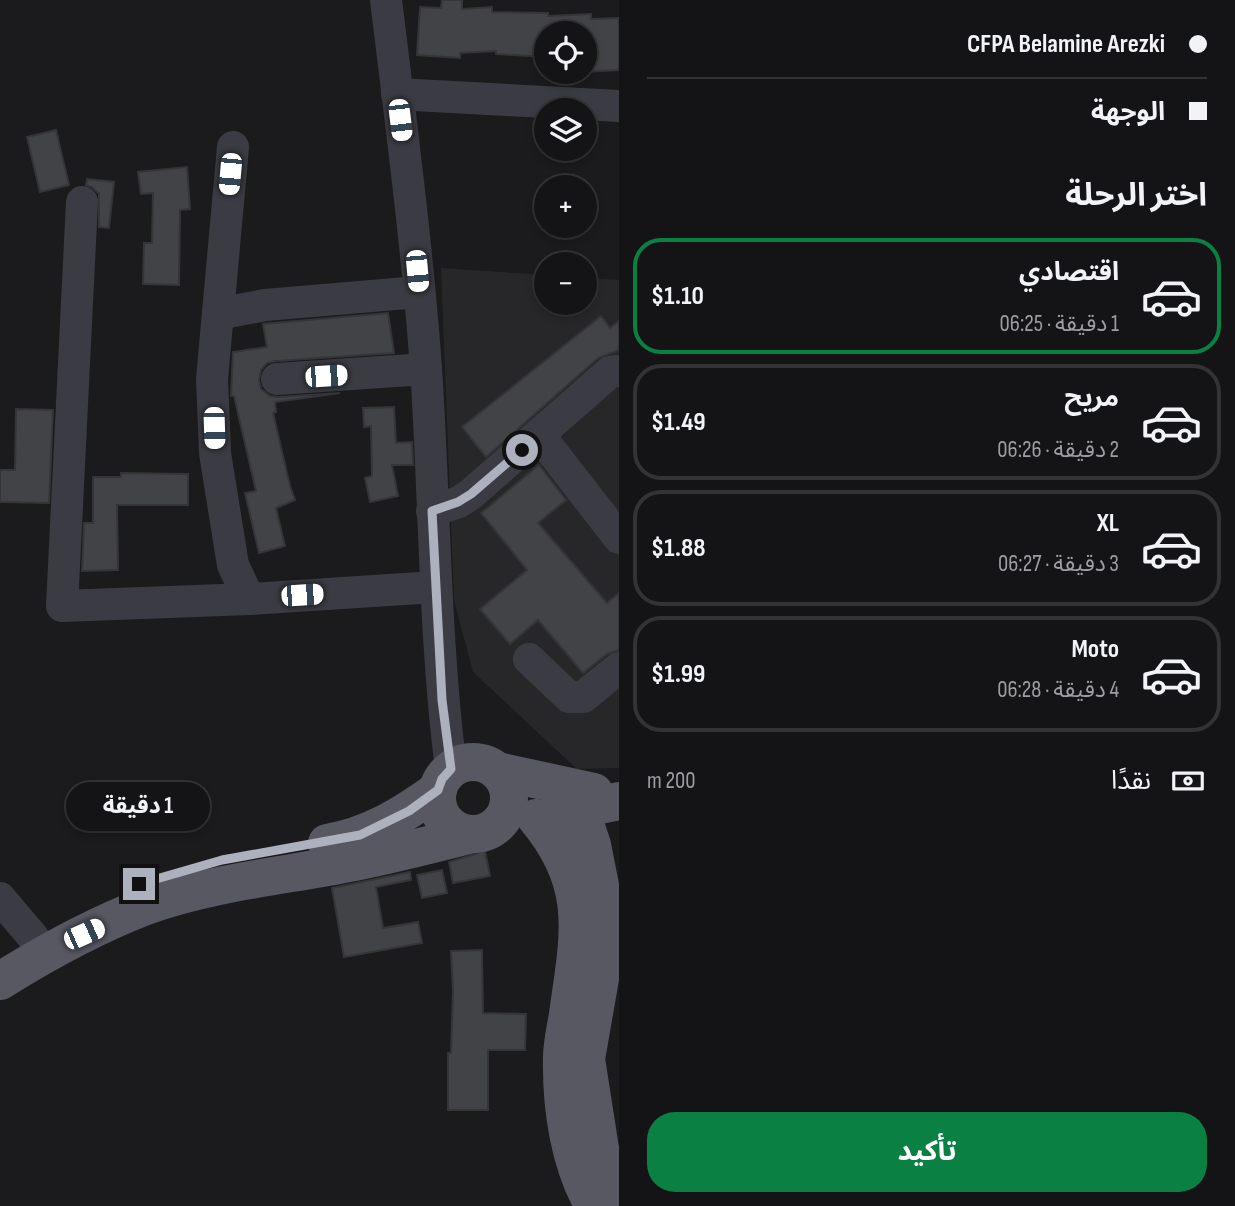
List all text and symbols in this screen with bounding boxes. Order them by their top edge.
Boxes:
map controls [534,21,597,315]
button: locate [534,21,597,84]
text: CFPA Belamine Arezki [967,29,1165,60]
text: الوجهة [1091,97,1165,128]
car [388,98,413,142]
button: layers [534,98,597,161]
car [218,152,243,196]
button: + [534,175,597,238]
text: اختر الرحلة [1065,176,1207,215]
car [405,249,430,293]
button: − [534,252,597,315]
text: اقتصادي [1019,257,1119,288]
icon: car [1140,265,1203,328]
text: $1.10 [651,281,704,312]
text: 1 دقيقة · 06:25 [1000,310,1119,338]
car [305,364,348,388]
text: مريح [1064,383,1119,414]
icon: car [1140,391,1203,454]
car [203,407,226,449]
text: $1.49 [651,407,706,438]
route start [506,434,538,466]
text: 2 دقيقة · 06:26 [997,436,1119,464]
text: XL [1097,508,1119,539]
icon: car [1140,517,1203,580]
text: $1.88 [651,533,706,564]
text: 3 دقيقة · 06:27 [998,550,1119,578]
car [281,583,324,607]
text: Moto [1071,634,1119,665]
icon: car [1140,643,1203,706]
text: $1.99 [651,659,705,690]
text: 4 دقيقة · 06:28 [997,676,1119,704]
icon: cash [1169,762,1207,800]
text: نقدًا [1111,766,1151,797]
text: 200 m [647,767,695,795]
callout: 1 دقيقة [67,782,211,832]
text: 1 دقيقة [103,792,173,820]
route end [123,868,155,900]
car [61,916,108,952]
button: تأكيد [647,1112,1207,1192]

